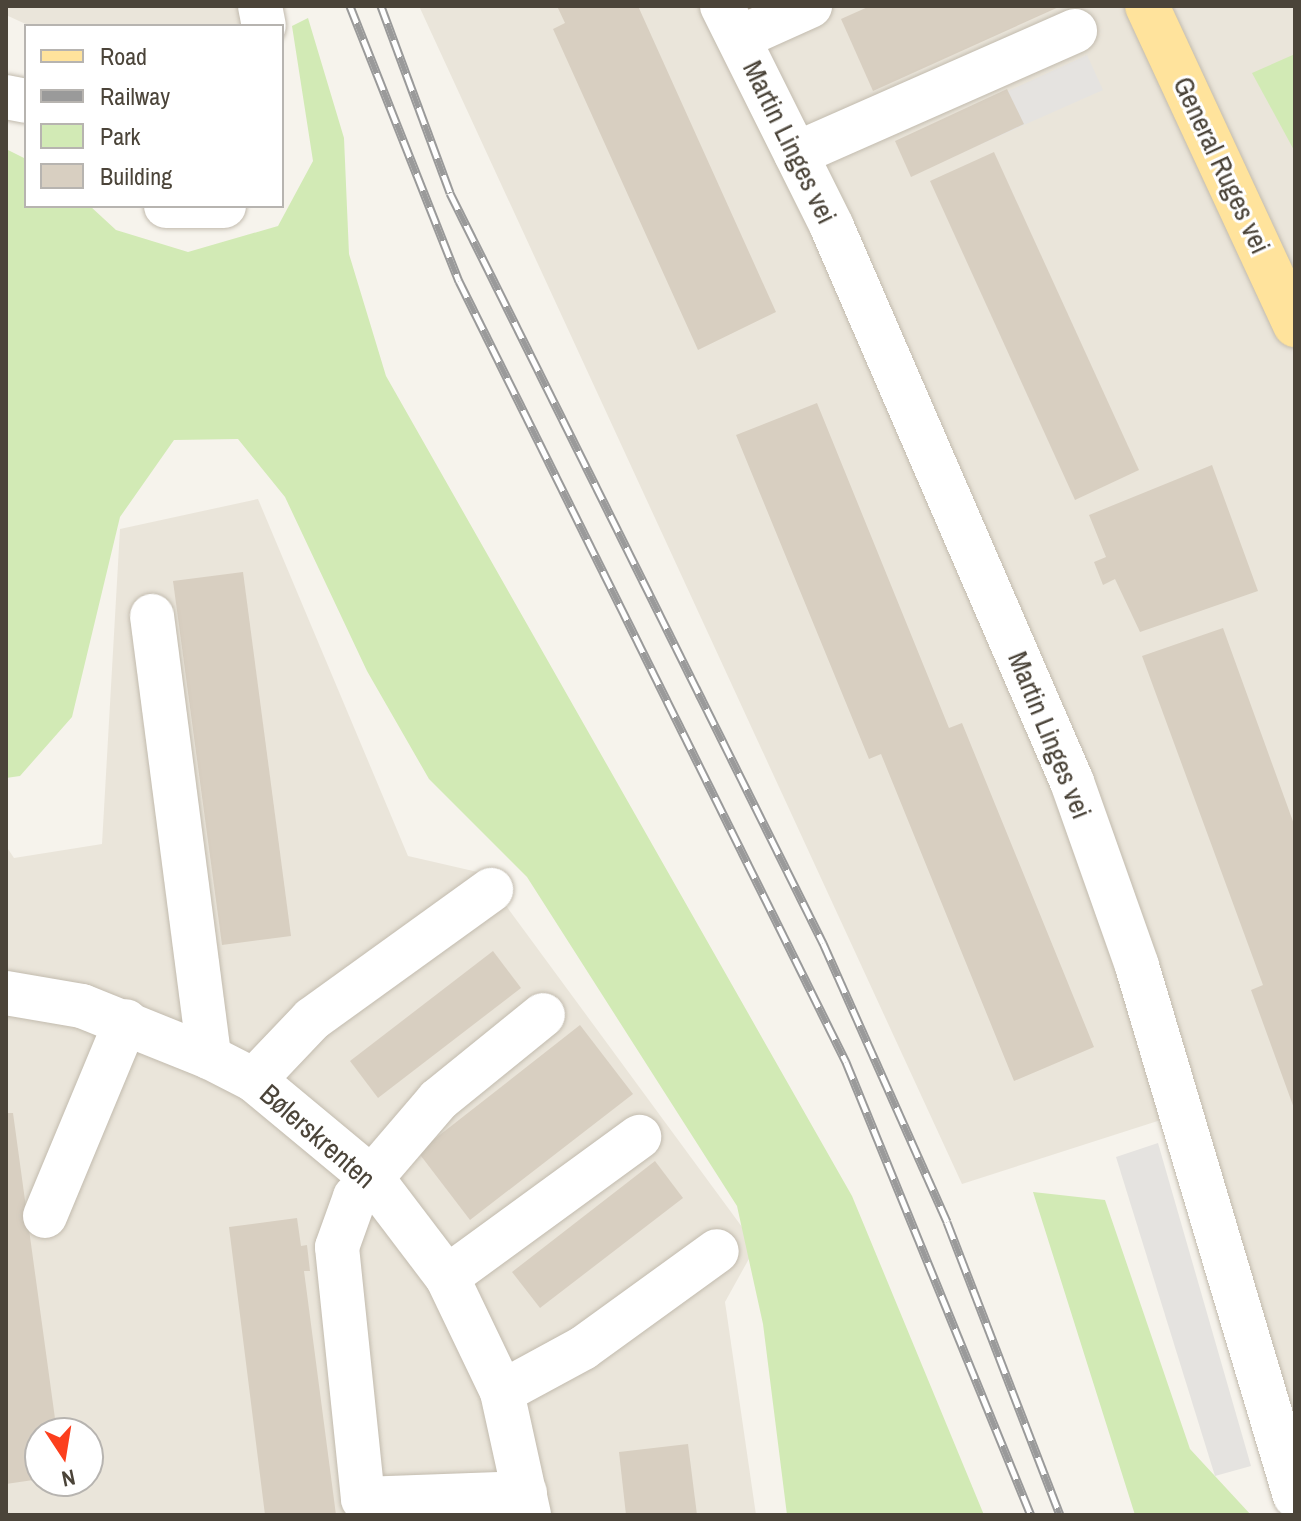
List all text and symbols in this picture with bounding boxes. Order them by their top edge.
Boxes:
legend [24,24,284,208]
text: Road [100,40,147,72]
street label: Martin Linges vei [736,55,844,229]
street label: General Ruges vei [1166,71,1278,259]
text: Railway [100,80,170,112]
text: Park [100,120,140,152]
text: Building [100,160,172,192]
street label: Martin Linges vei [1001,646,1099,824]
street label: Bølerskrenten [254,1077,382,1195]
north arrow [24,1417,104,1497]
text: N [59,1462,78,1495]

